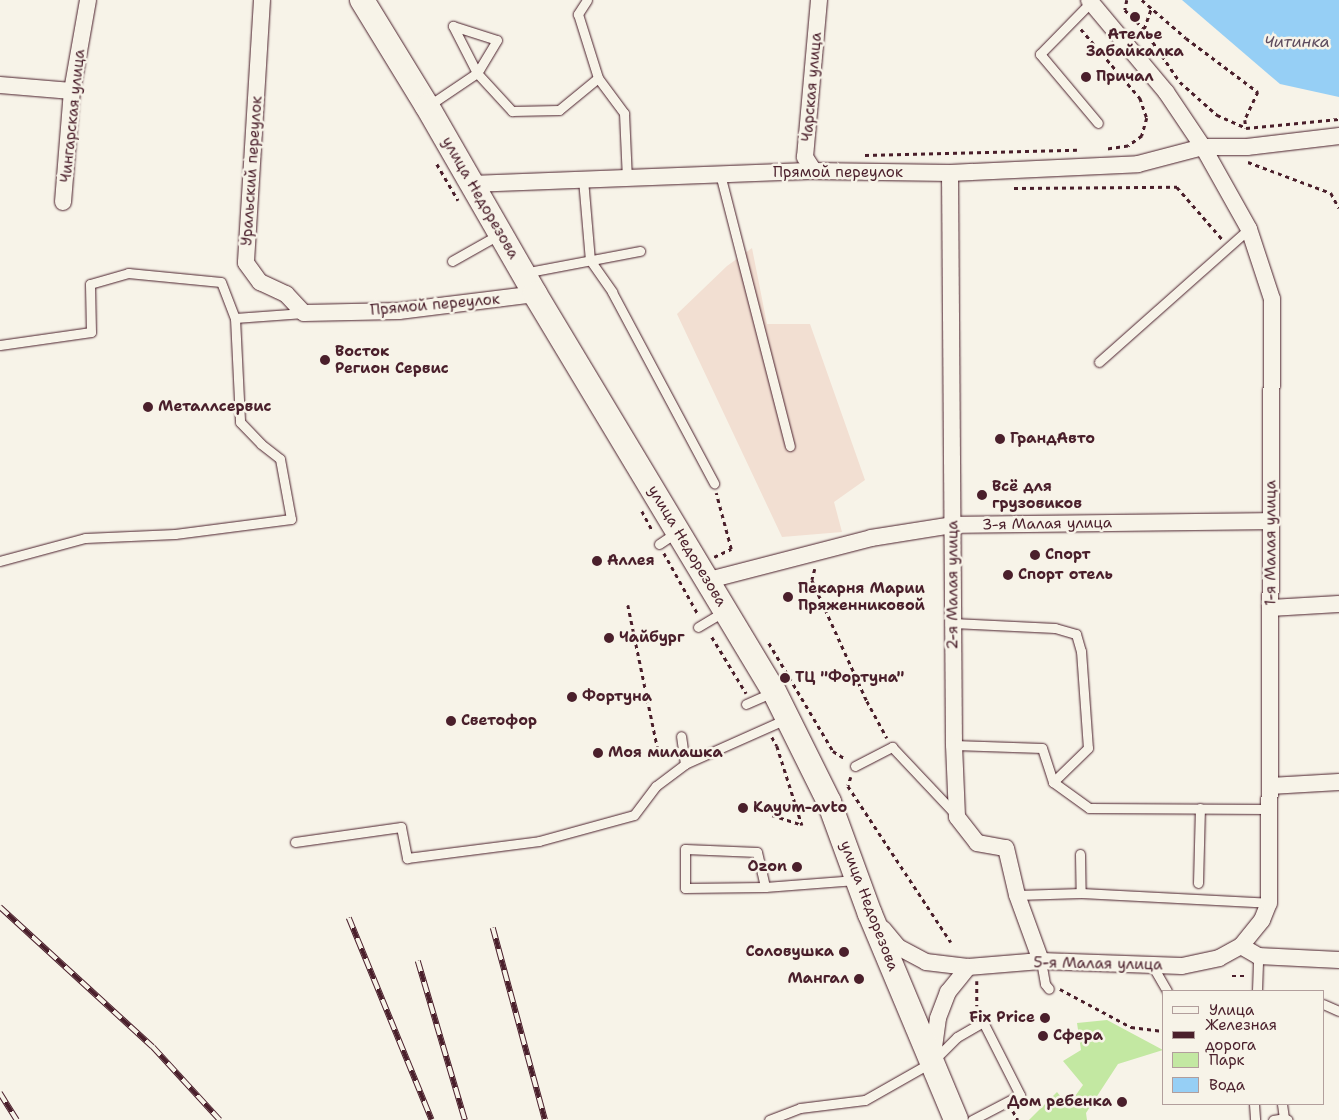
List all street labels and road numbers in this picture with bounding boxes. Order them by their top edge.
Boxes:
street label: Чарская улица [798,32,826,142]
street label: Чингарская улица [57,48,89,184]
street label: Уральский переулок [238,95,266,247]
street label: улица Недорезова [438,134,522,262]
street label: Прямой переулок [773,164,903,182]
street label: Прямой переулок [370,290,500,320]
street label: 1-я Малая улица [1262,480,1280,606]
street label: улица Недорезова [644,482,730,610]
street label: 3-я Малая улица [982,514,1112,534]
street label: 2-я Малая улица [944,520,962,650]
street label: улица Недорезова [836,838,902,974]
street label: 5-я Малая улица [1033,954,1163,974]

